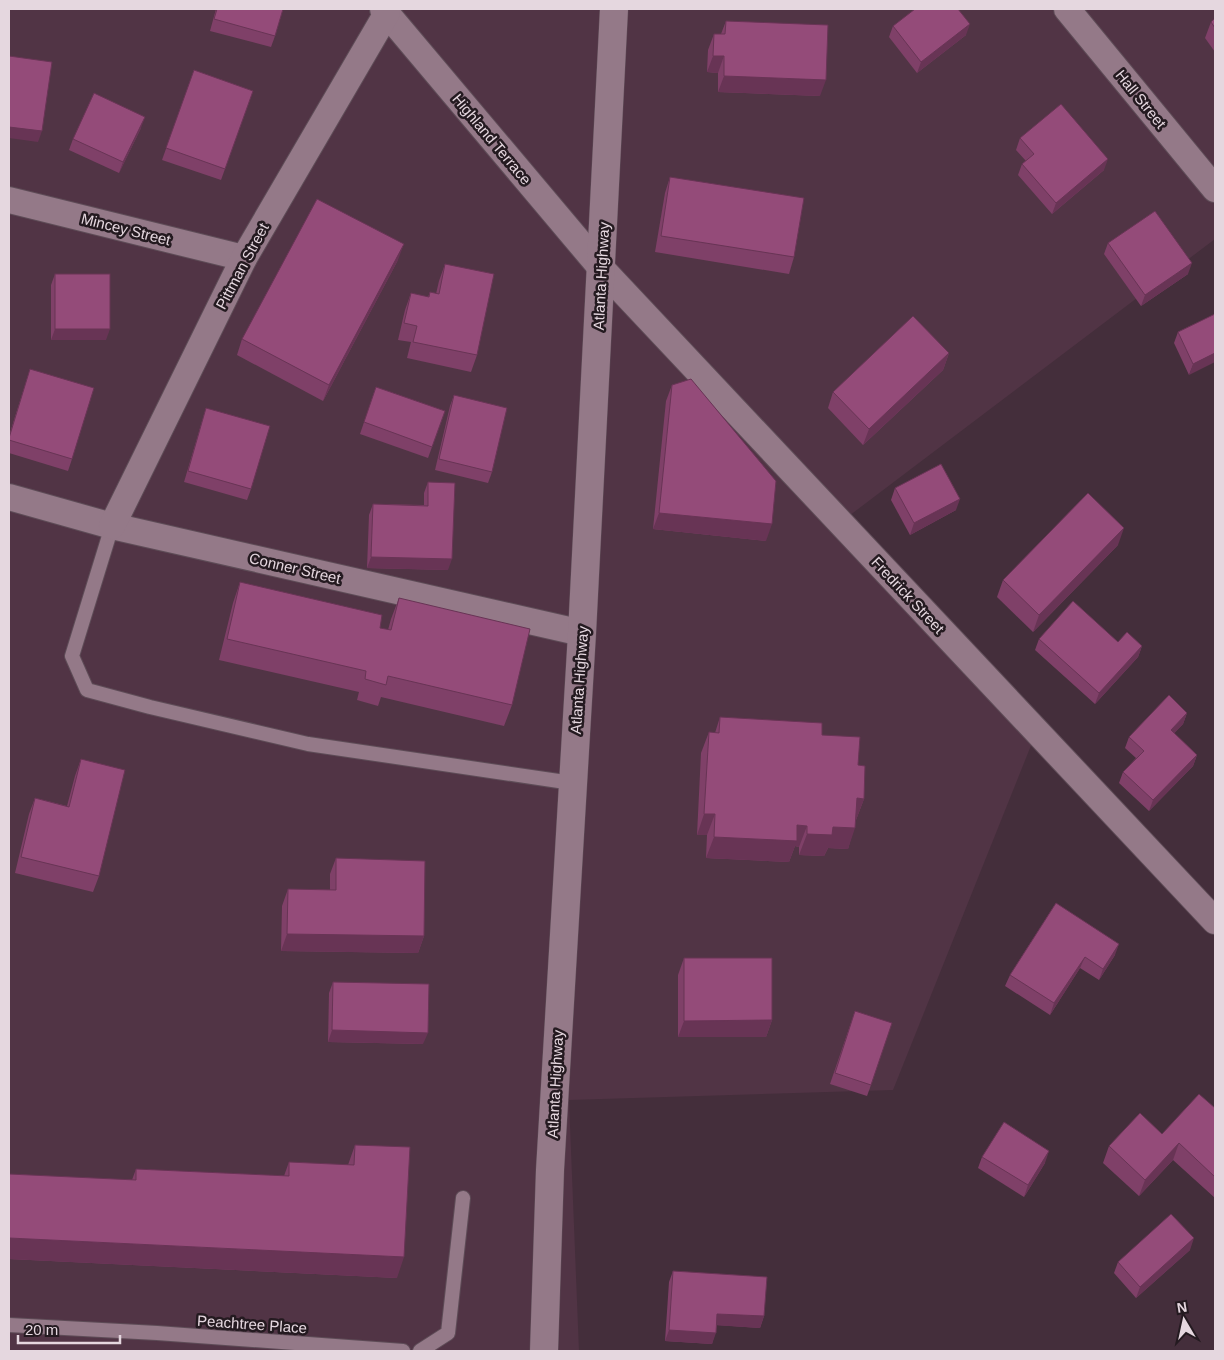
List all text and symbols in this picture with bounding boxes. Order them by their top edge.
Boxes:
street label: Hall Street [1112,66,1170,132]
street label: Highland Terrace [449,90,535,188]
street label: Mincey Street [79,210,173,249]
street label: Pittman Street [212,219,272,312]
street label: Atlanta Highway [590,221,612,331]
street label: Conner Street [248,549,343,587]
street label: Fredrick Street [868,553,948,637]
street label: Atlanta Highway [567,625,591,735]
street label: Atlanta Highway [544,1029,566,1139]
north arrow [1159,1295,1209,1345]
text: N [1176,1298,1188,1316]
scale bar [18,1312,120,1344]
street label: Peachtree Place [197,1312,307,1336]
text: 20 m [25,1321,58,1338]

